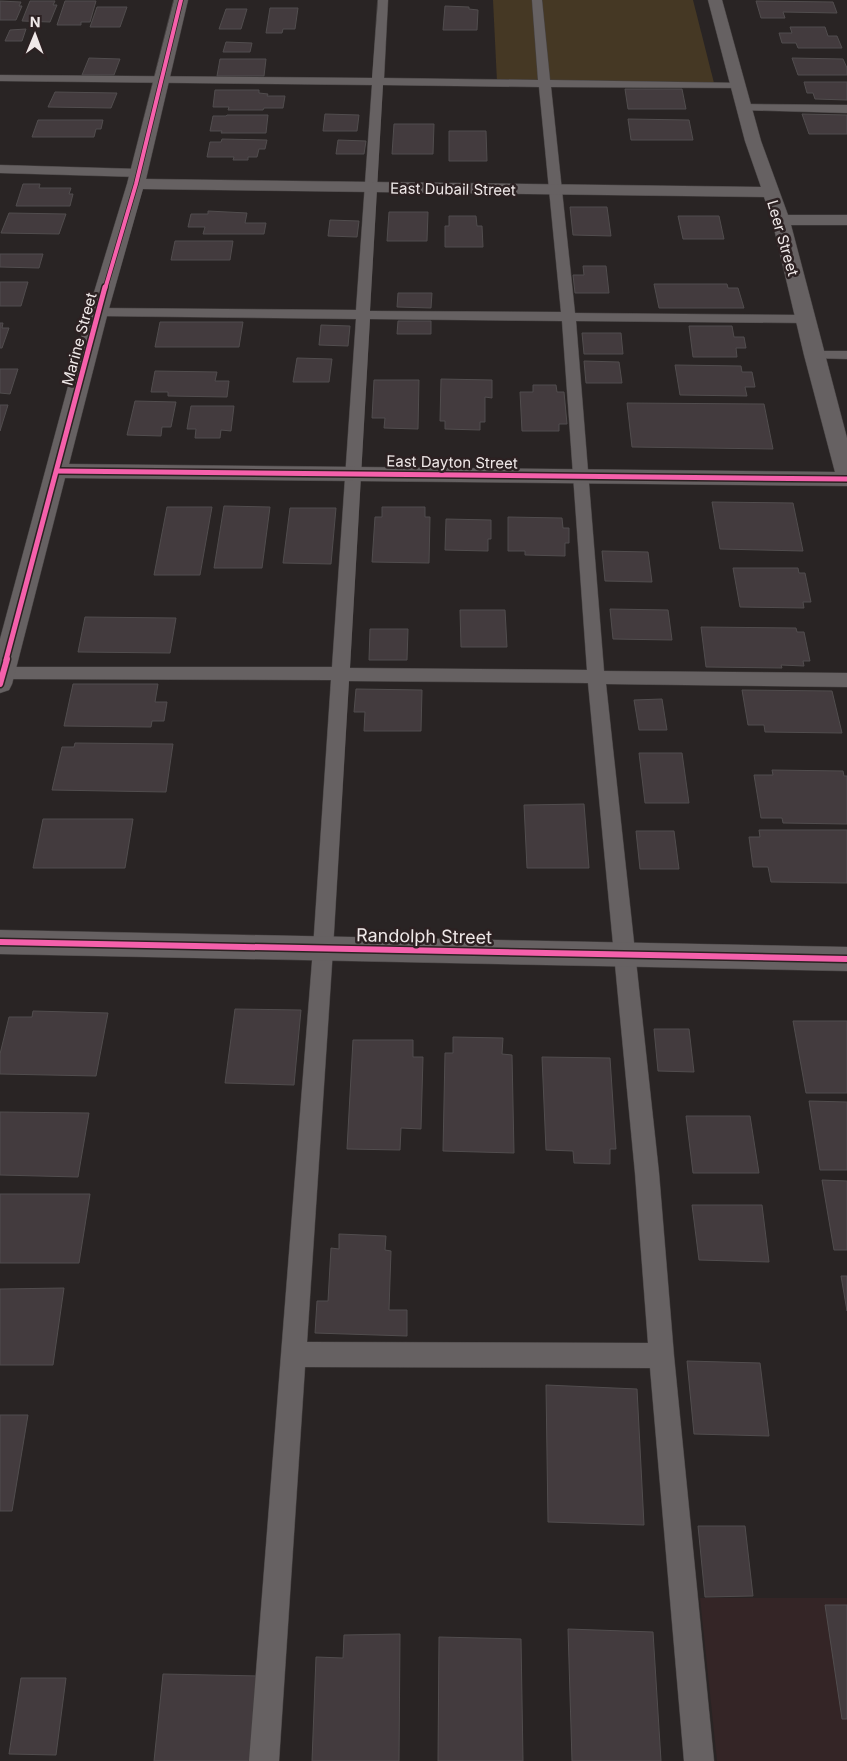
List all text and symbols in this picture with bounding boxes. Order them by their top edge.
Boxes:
north arrow [10,10,60,60]
text: N [30,13,41,30]
street label: East Dubail Street [390,178,516,200]
street label: Leer Street [763,198,803,278]
street label: Marine Street [57,290,101,388]
street label: East Dayton Street [386,451,518,473]
street label: Randolph Street [356,924,492,948]

